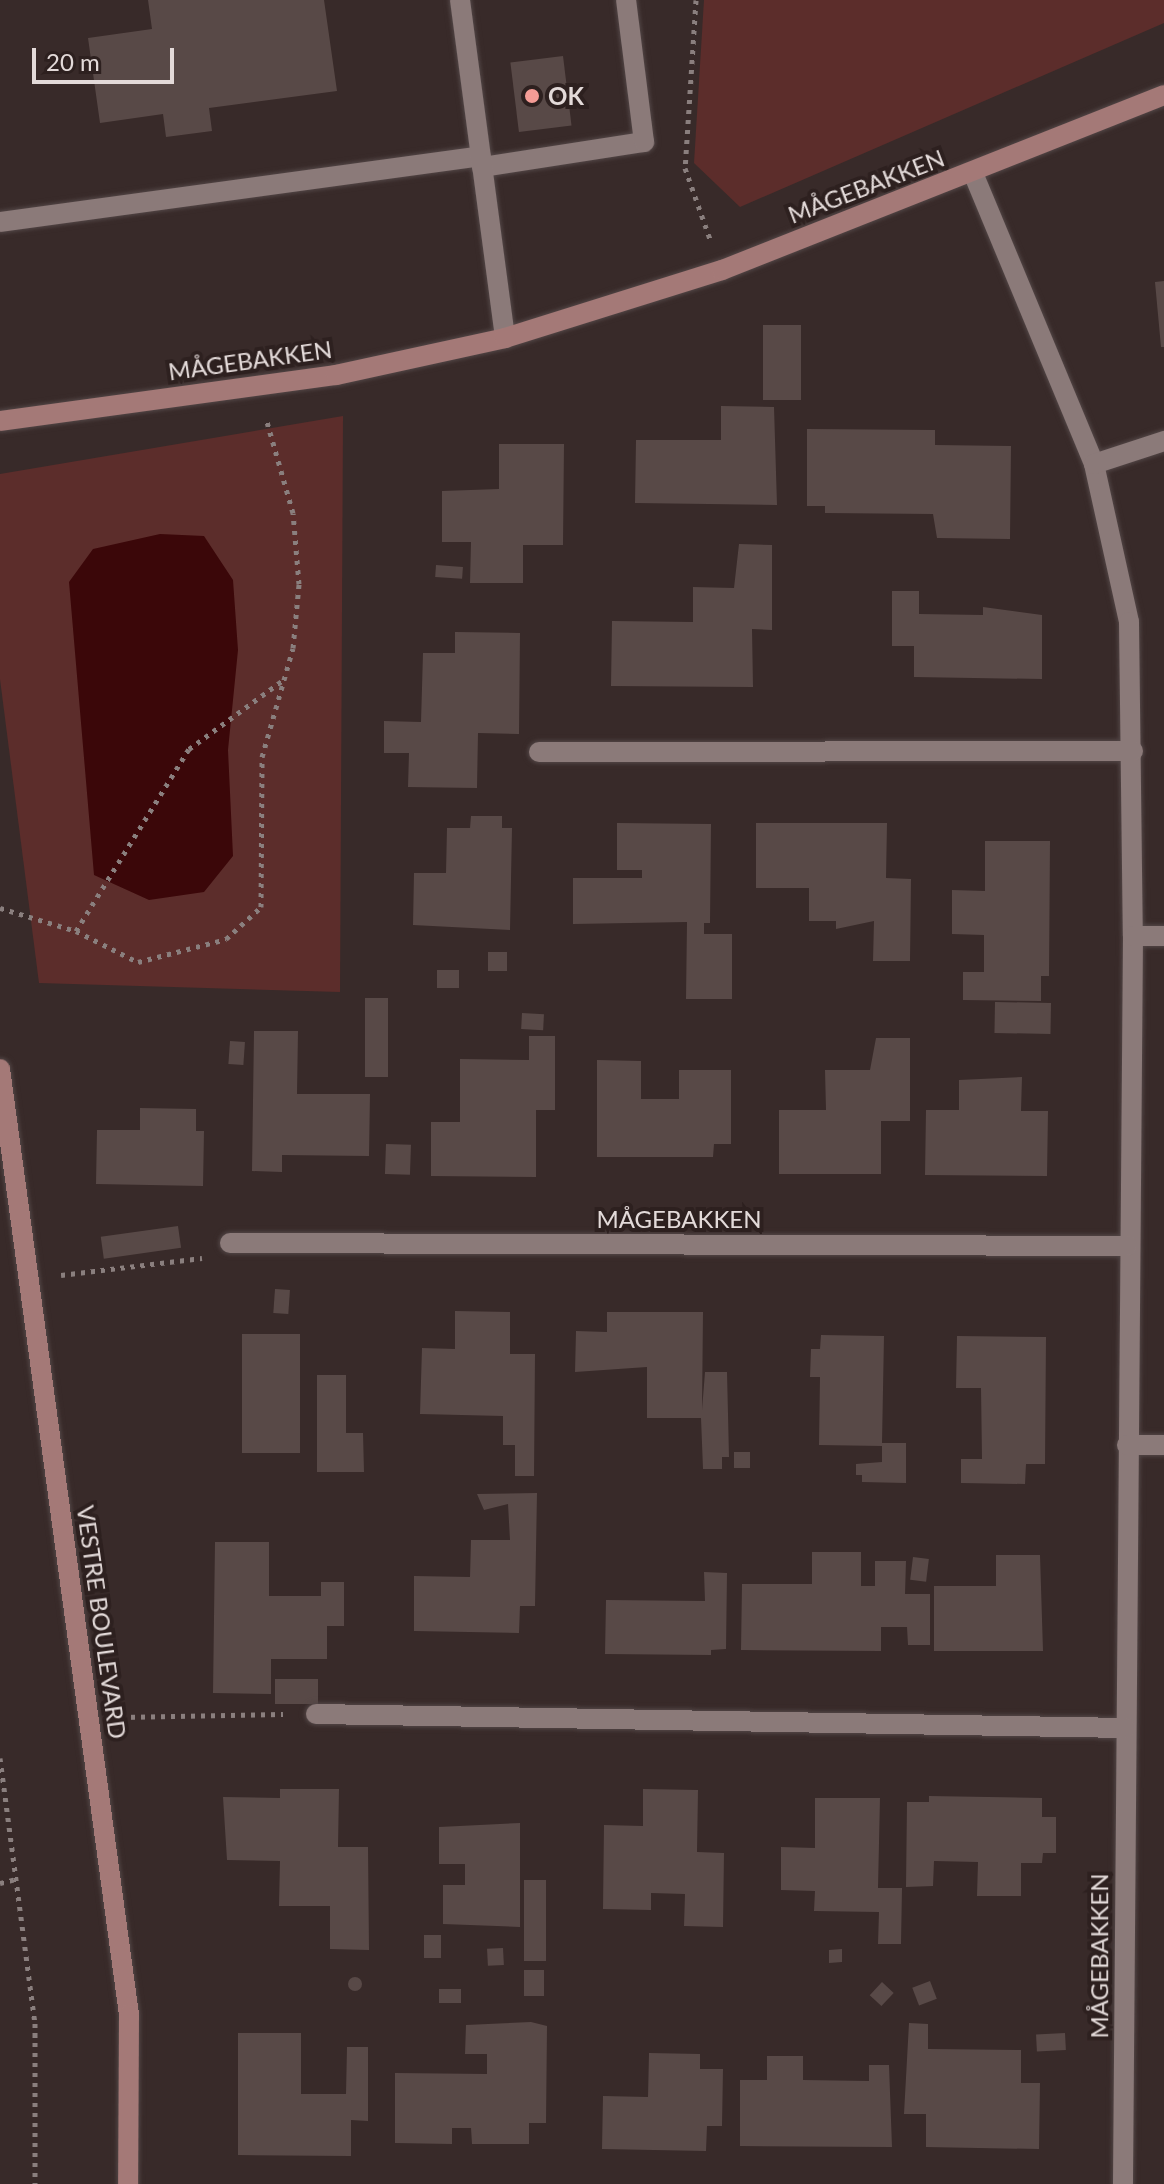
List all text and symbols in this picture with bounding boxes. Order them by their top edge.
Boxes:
scale bar [36,32,178,82]
text: 20 m [46,47,100,76]
place label: OK [548,82,584,110]
marker: OK [523,87,541,105]
street label: MÅGEBAKKEN [784,143,948,229]
street label: MÅGEBAKKEN [166,334,334,386]
street label: MÅGEBAKKEN [597,1205,761,1233]
street label: VESTRE BOULEVARD [71,1503,133,1741]
street label: MÅGEBAKKEN [1085,1874,1113,2038]

